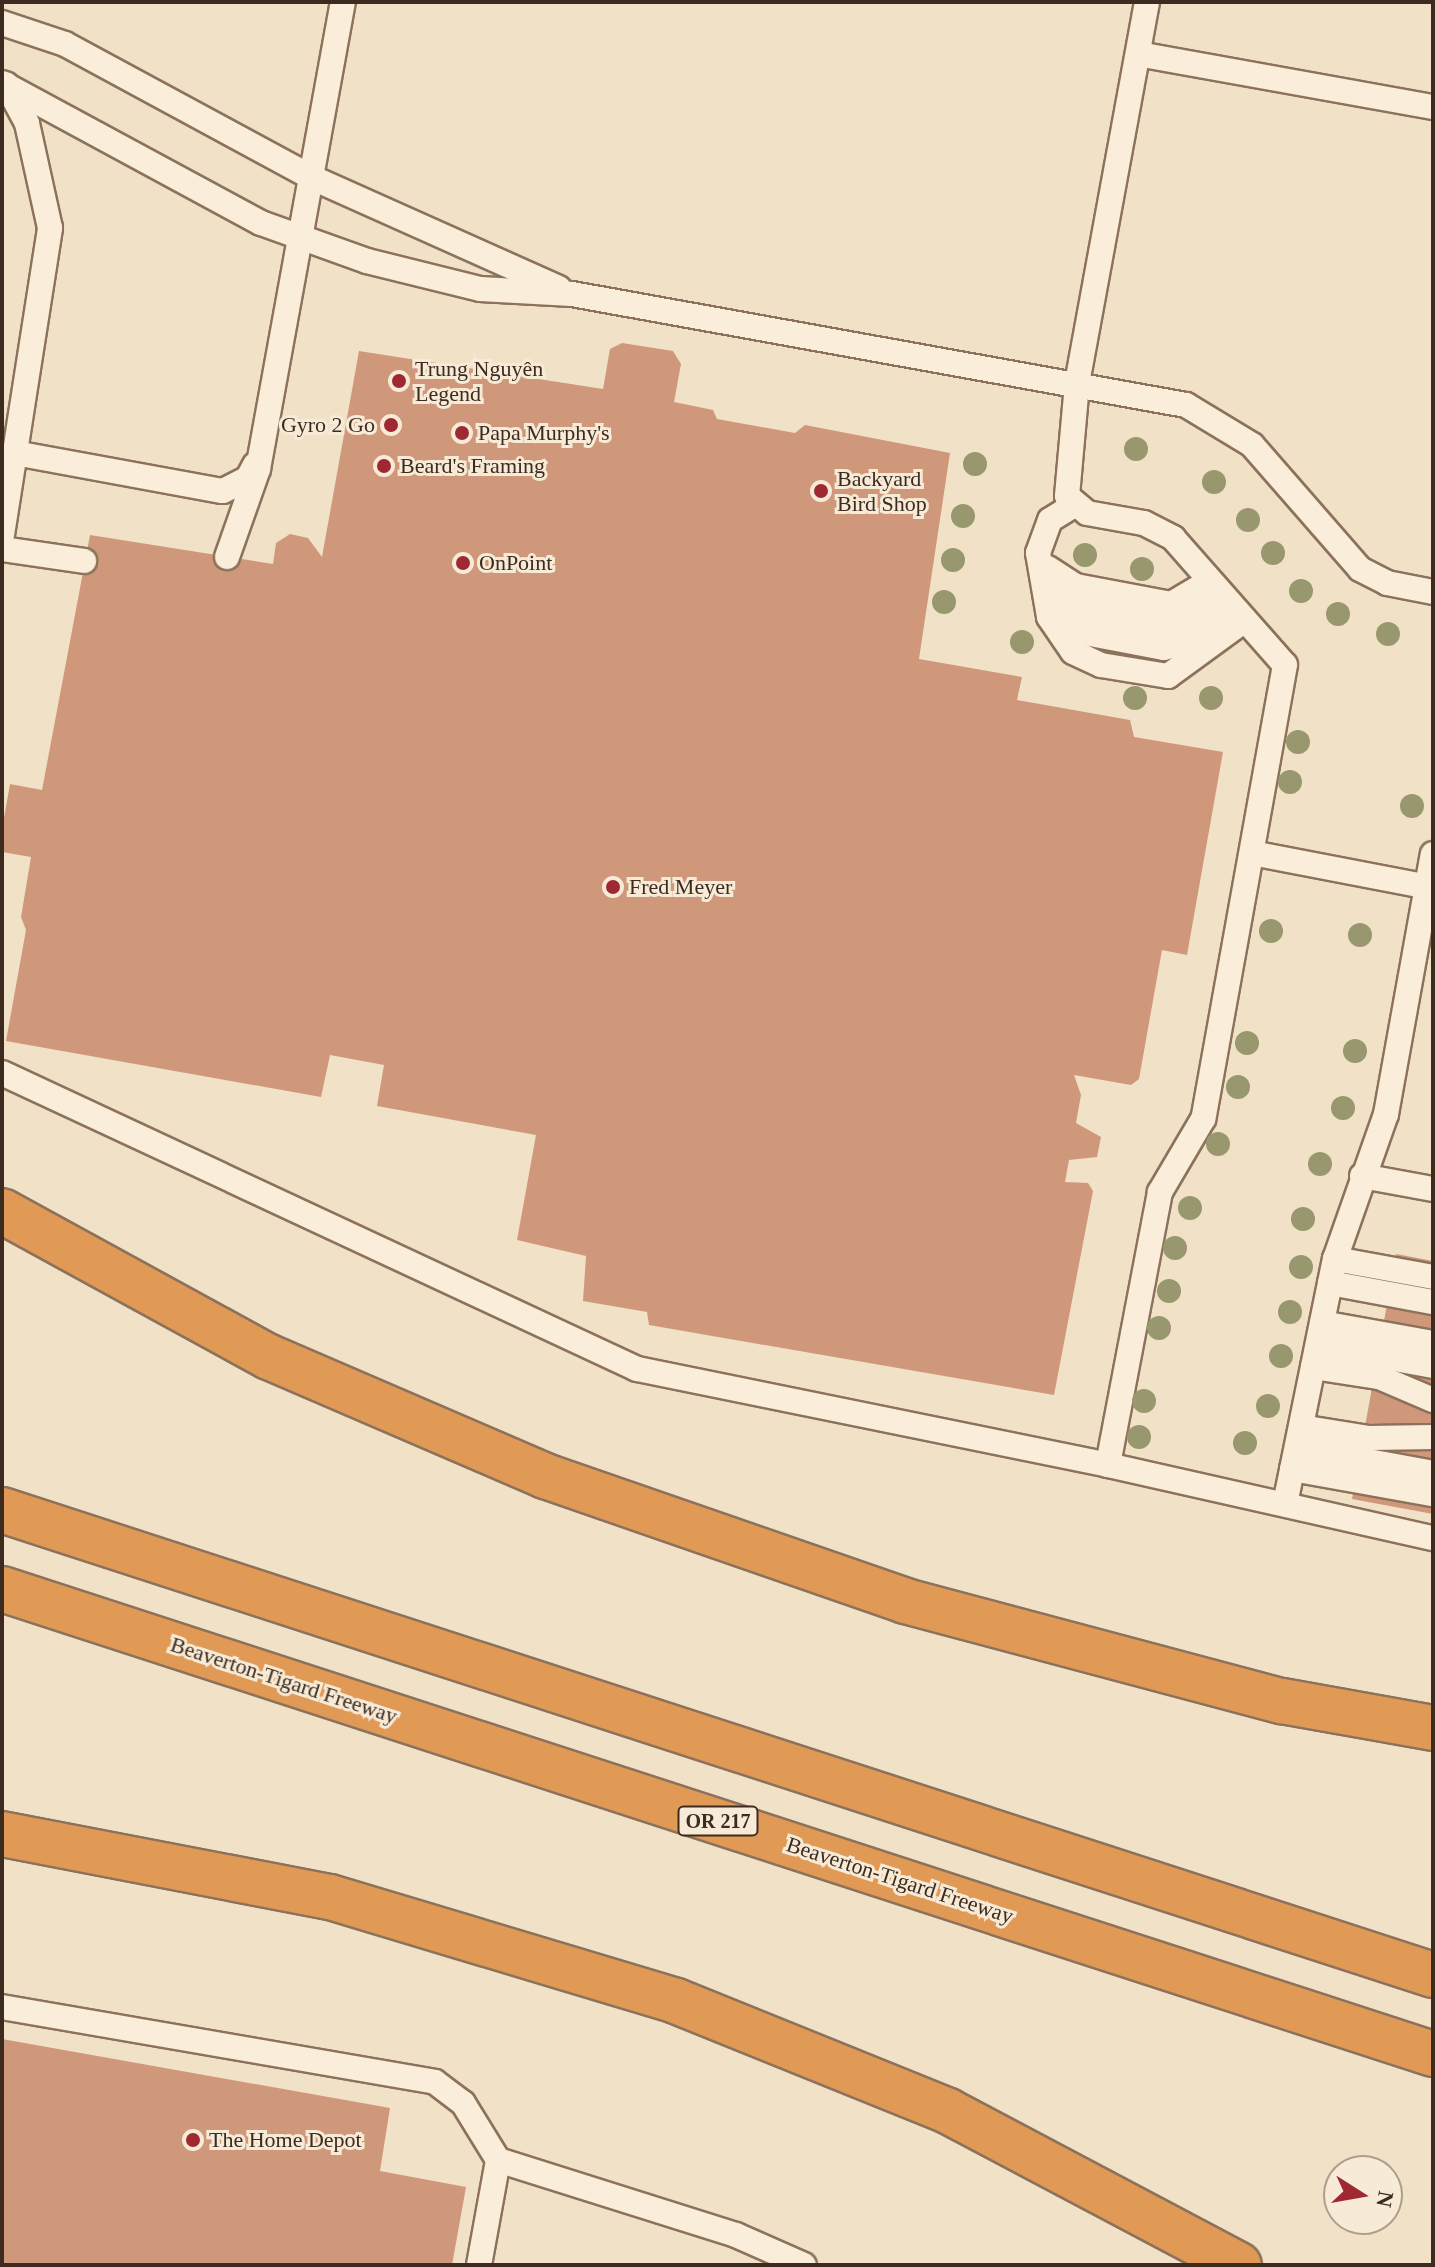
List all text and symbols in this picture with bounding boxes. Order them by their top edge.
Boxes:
place label: Trung Nguyên Legend [415,355,543,406]
marker: Trung Nguyên Legend [390,372,408,390]
place label: Gyro 2 Go [281,412,375,438]
marker: Gyro 2 Go [382,416,400,434]
place label: Papa Murphy's [478,420,610,446]
marker: Papa Murphy's [453,424,471,442]
place label: Beard's Framing [400,453,545,479]
marker: Beard's Framing [375,457,393,475]
place label: Backyard Bird Shop [837,465,927,516]
marker: Backyard Bird Shop [812,482,830,500]
place label: OnPoint [479,550,552,576]
marker: OnPoint [454,554,472,572]
place label: Fred Meyer [629,874,732,900]
marker: Fred Meyer [604,878,622,896]
street label: Beaverton-Tigard Freeway [167,1631,401,1729]
road number: OR 217 [676,1805,760,1837]
street label: Beaverton-Tigard Freeway [783,1831,1017,1929]
place label: The Home Depot [209,2127,362,2153]
marker: The Home Depot [184,2131,202,2149]
north arrow [1323,2155,1403,2235]
text: N [1371,2189,1399,2209]

